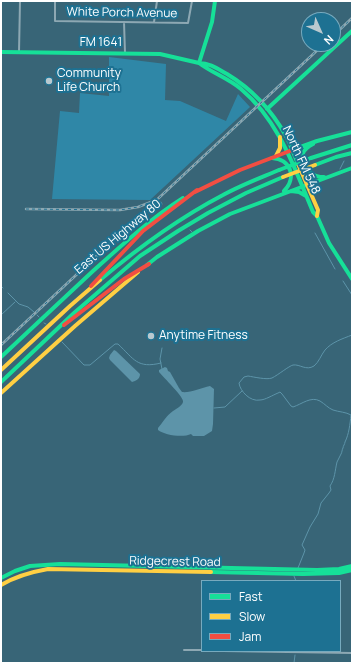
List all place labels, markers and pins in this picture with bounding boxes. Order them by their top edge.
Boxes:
place label: Community Life Church [57,67,121,95]
marker: Community Life Church [44,76,54,86]
place label: Anytime Fitness [159,329,248,343]
marker: Anytime Fitness [146,331,156,341]

